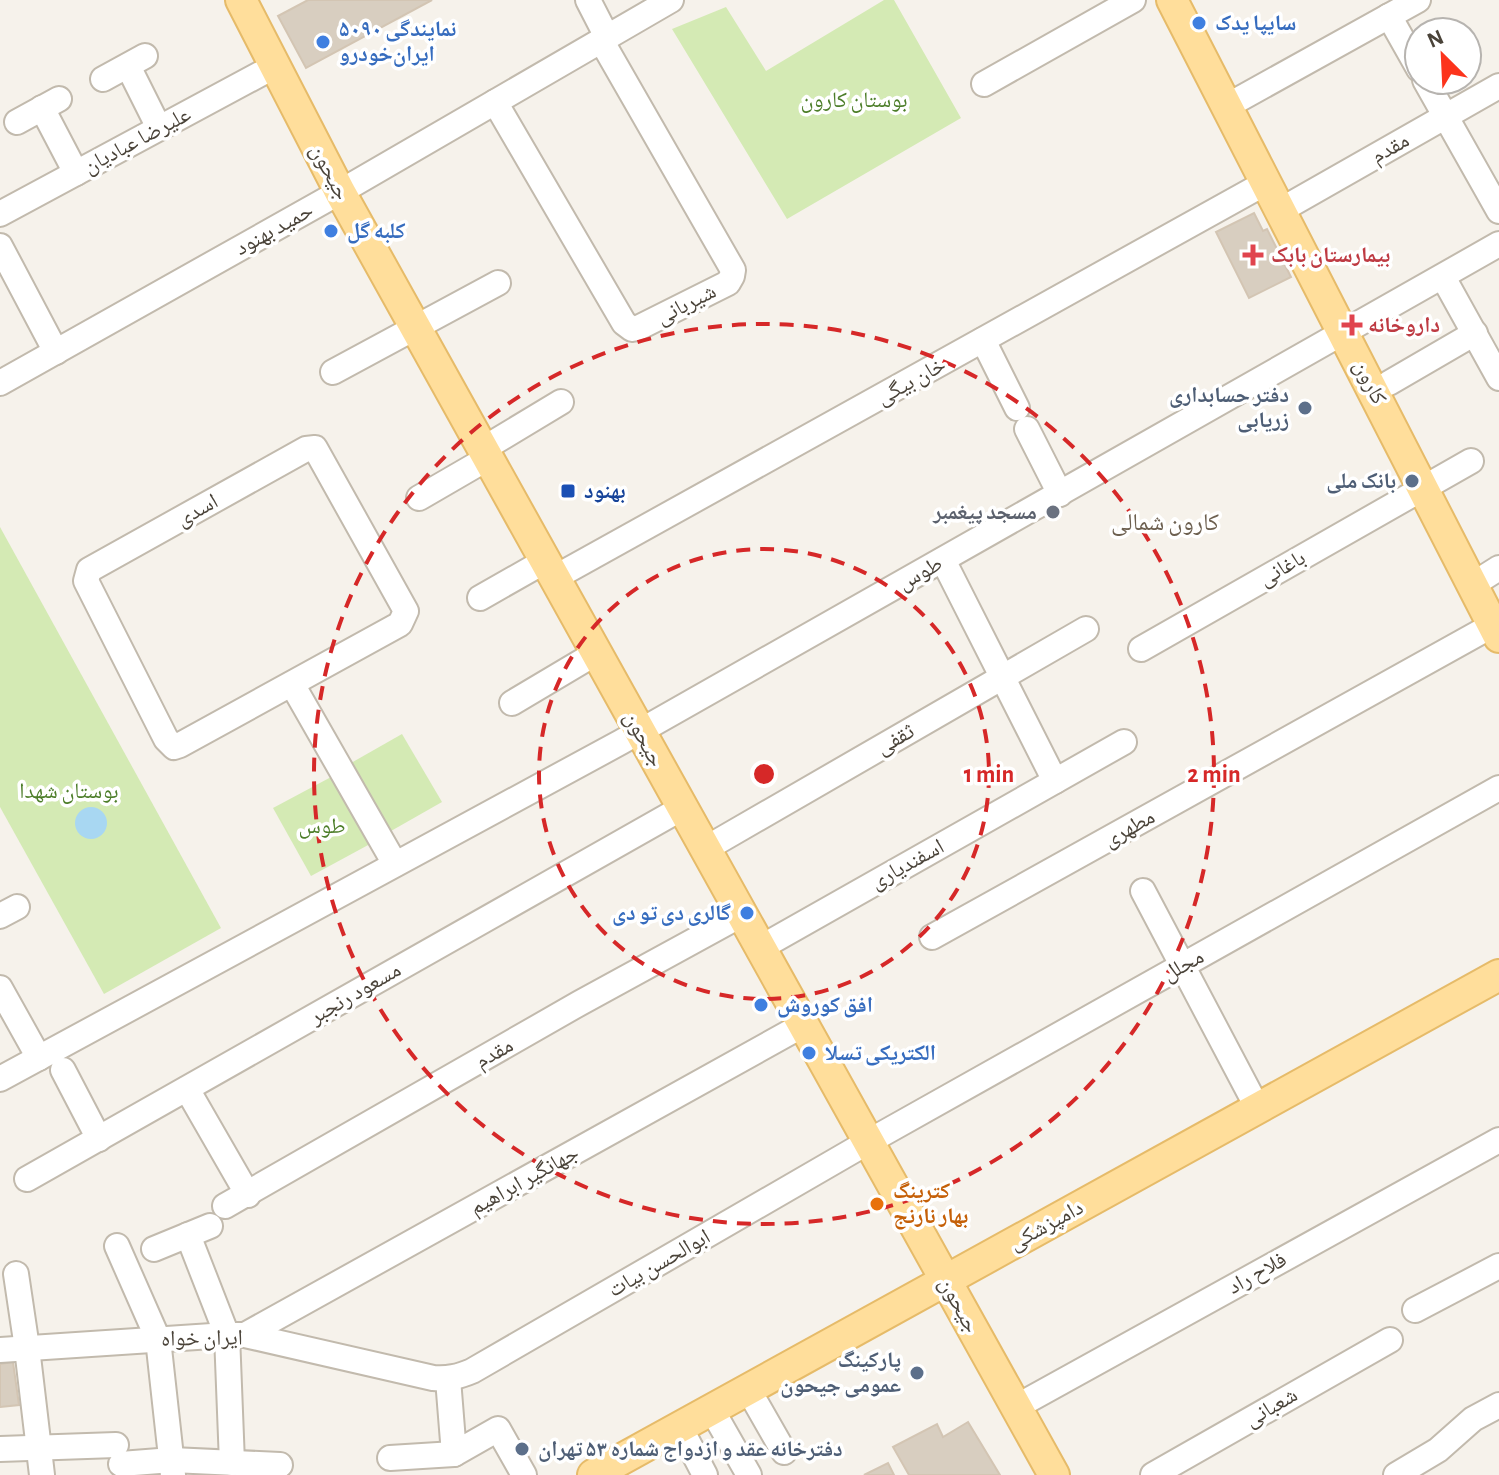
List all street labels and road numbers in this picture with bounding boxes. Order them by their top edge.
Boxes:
street label: علیرضا عبادیان [80,103,195,179]
street label: مقدم [1367,129,1414,170]
street label: جیحون [304,140,354,204]
street label: حمید بهنود [231,199,317,260]
street label: شیربانی [652,280,720,330]
street label: خان بیگی [873,353,950,411]
street label: کارون [1348,356,1390,409]
street label: اسدی [173,490,222,532]
street label: باغانی [1255,546,1310,592]
street label: طوس [894,552,947,596]
street label: جیحون [618,708,668,771]
street label: ثقفی [872,720,919,760]
street label: مطهری [1100,805,1159,853]
street label: اسفندیاری [867,835,948,895]
street label: مجلل [1159,945,1208,987]
street label: مسعود رنجبر [305,958,405,1029]
street label: مقدم [471,1034,518,1075]
street label: جهانگیر ابراهیم [466,1141,584,1221]
street label: دامپزشکی [1005,1196,1088,1256]
street label: ابوالحسن بیات [604,1225,715,1303]
street label: فلاح راد [1224,1248,1291,1300]
street label: جیحون [933,1274,983,1337]
street label: ایران خواه [161,1326,243,1352]
street label: شعبانی [1241,1383,1302,1432]

